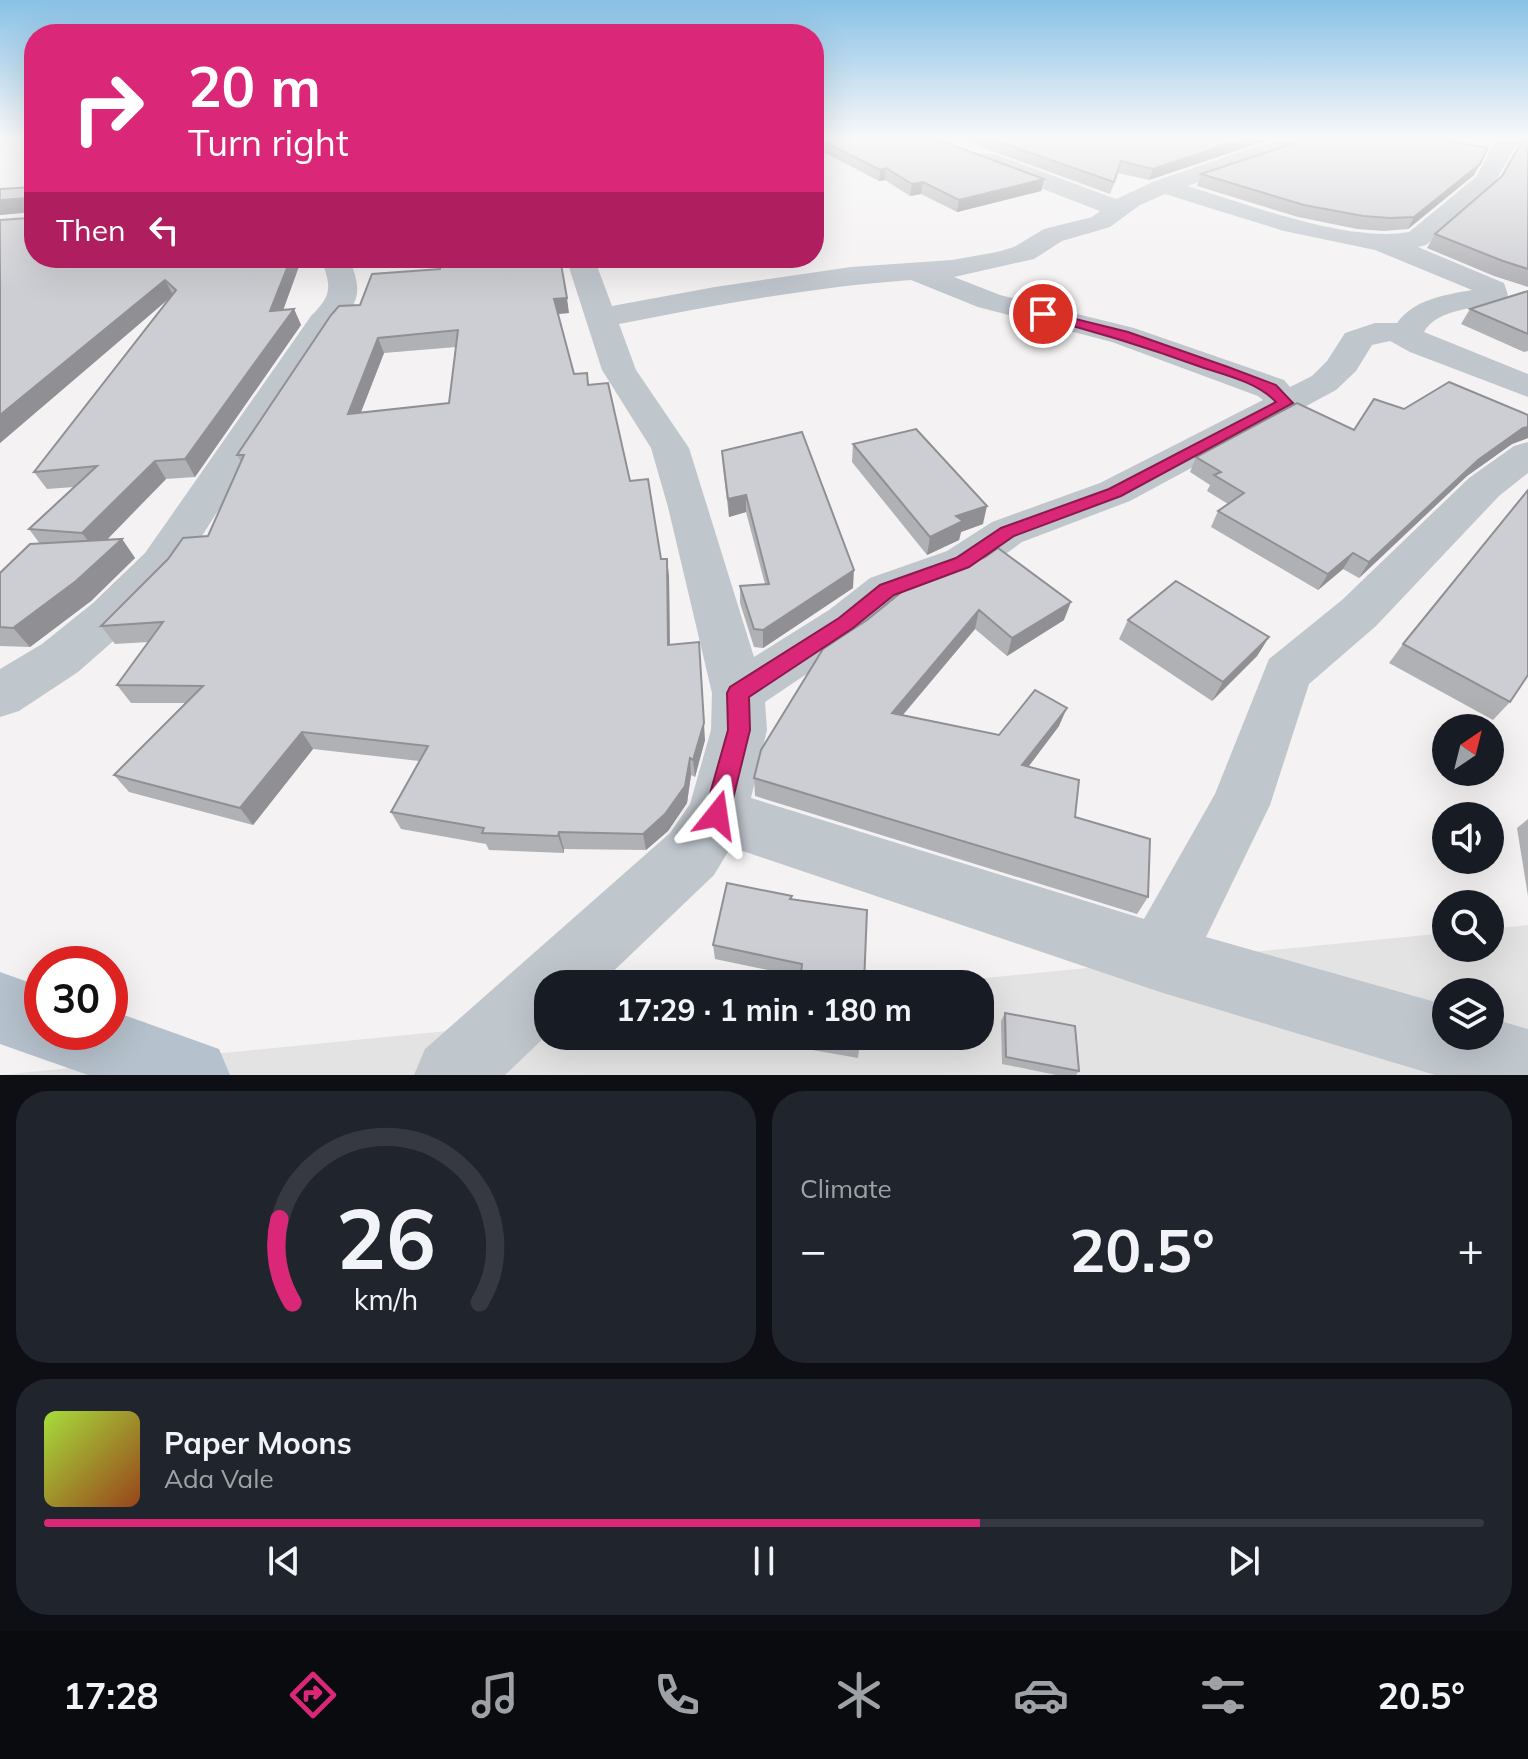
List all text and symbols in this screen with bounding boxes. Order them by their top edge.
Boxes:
text: 20 m [188,51,321,121]
icon: right [56,56,160,160]
text: Turn right [188,120,349,165]
icon: left [142,208,186,252]
text: Then [56,211,126,249]
pin [1009,280,1077,348]
icon: arrive [1021,292,1065,336]
north arrow [1432,714,1504,786]
map controls [1432,714,1504,1050]
position arrow [675,773,759,857]
button: sound [1432,802,1504,874]
button: search [1432,890,1504,962]
speed limit sign: 30 [24,946,128,1050]
button: layers [1432,978,1504,1050]
text: 17:29 · 1 min · 180 m [616,991,912,1029]
text: Climate [800,1172,892,1205]
text: 26 [336,1185,436,1290]
text: 20.5° [1069,1212,1215,1287]
text: − [800,1222,826,1277]
text: + [1458,1222,1484,1277]
text: km/h [354,1281,418,1317]
text: Paper Moons [164,1424,352,1462]
text: Ada Vale [164,1462,274,1495]
icon: previous [262,1539,306,1583]
icon: pause [742,1539,786,1583]
icon: next [1222,1539,1266,1583]
icon: directions [285,1667,341,1723]
icon: music [467,1667,523,1723]
icon: phone [649,1667,705,1723]
icon: climate [831,1667,887,1723]
icon: car [1013,1667,1069,1723]
icon: filters [1195,1667,1251,1723]
text: 17:28 [63,1673,158,1718]
text: 20.5° [1378,1673,1465,1718]

